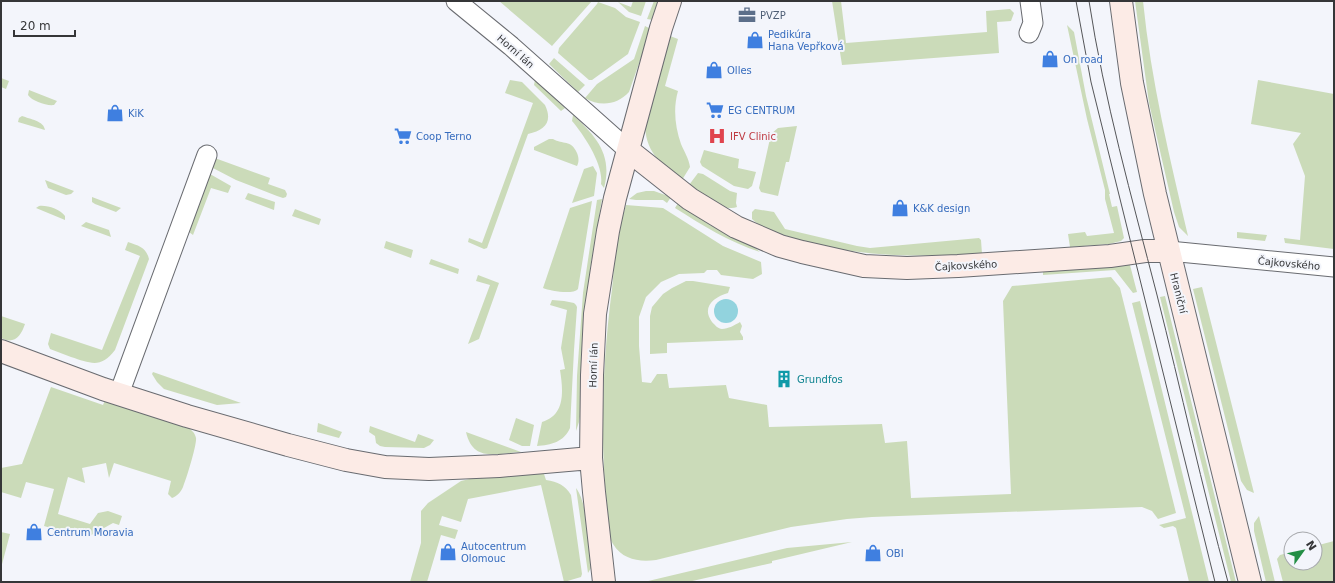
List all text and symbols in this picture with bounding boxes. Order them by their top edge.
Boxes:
office icon: PVZP [737,5,757,25]
place label: PVZP [760,10,786,21]
scale bar [14,12,75,38]
text: 20 m [20,19,51,33]
place label: Pedikúra Hana Vepřková [768,29,844,52]
shop icon: Pedikúra Hana Vepřková [745,30,765,50]
street label: Horní lán [495,32,536,70]
shop icon: On road [1040,49,1060,69]
place label: On road [1063,54,1103,65]
shop icon: Olles [704,60,724,80]
place label: Olles [727,65,752,76]
supermarket icon: EG CENTRUM [705,100,725,120]
shop icon: KiK [105,103,125,123]
place label: EG CENTRUM [728,105,795,116]
place label: KiK [128,108,144,119]
supermarket icon: Coop Terno [393,126,413,146]
hospital icon: IFV Clinic [707,126,727,146]
place label: Coop Terno [416,131,472,142]
place label: IFV Clinic [730,131,776,142]
shop icon: K&K design [890,198,910,218]
place label: K&K design [913,203,970,214]
street label: Čajkovského [1257,254,1321,272]
street label: Čajkovského [934,257,998,273]
street label: Hraniční [1168,272,1189,316]
street label: Horní lán [587,342,600,388]
building icon: Grundfos [774,369,794,389]
place label: Grundfos [797,374,843,385]
shop icon: Centrum Moravia [24,522,44,542]
place label: Centrum Moravia [47,527,134,538]
north arrow [1283,531,1323,571]
text: N [1303,538,1319,553]
place label: Autocentrum Olomouc [461,541,526,564]
shop icon: Autocentrum Olomouc [438,542,458,562]
shop icon: OBI [863,543,883,563]
place label: OBI [886,548,904,559]

